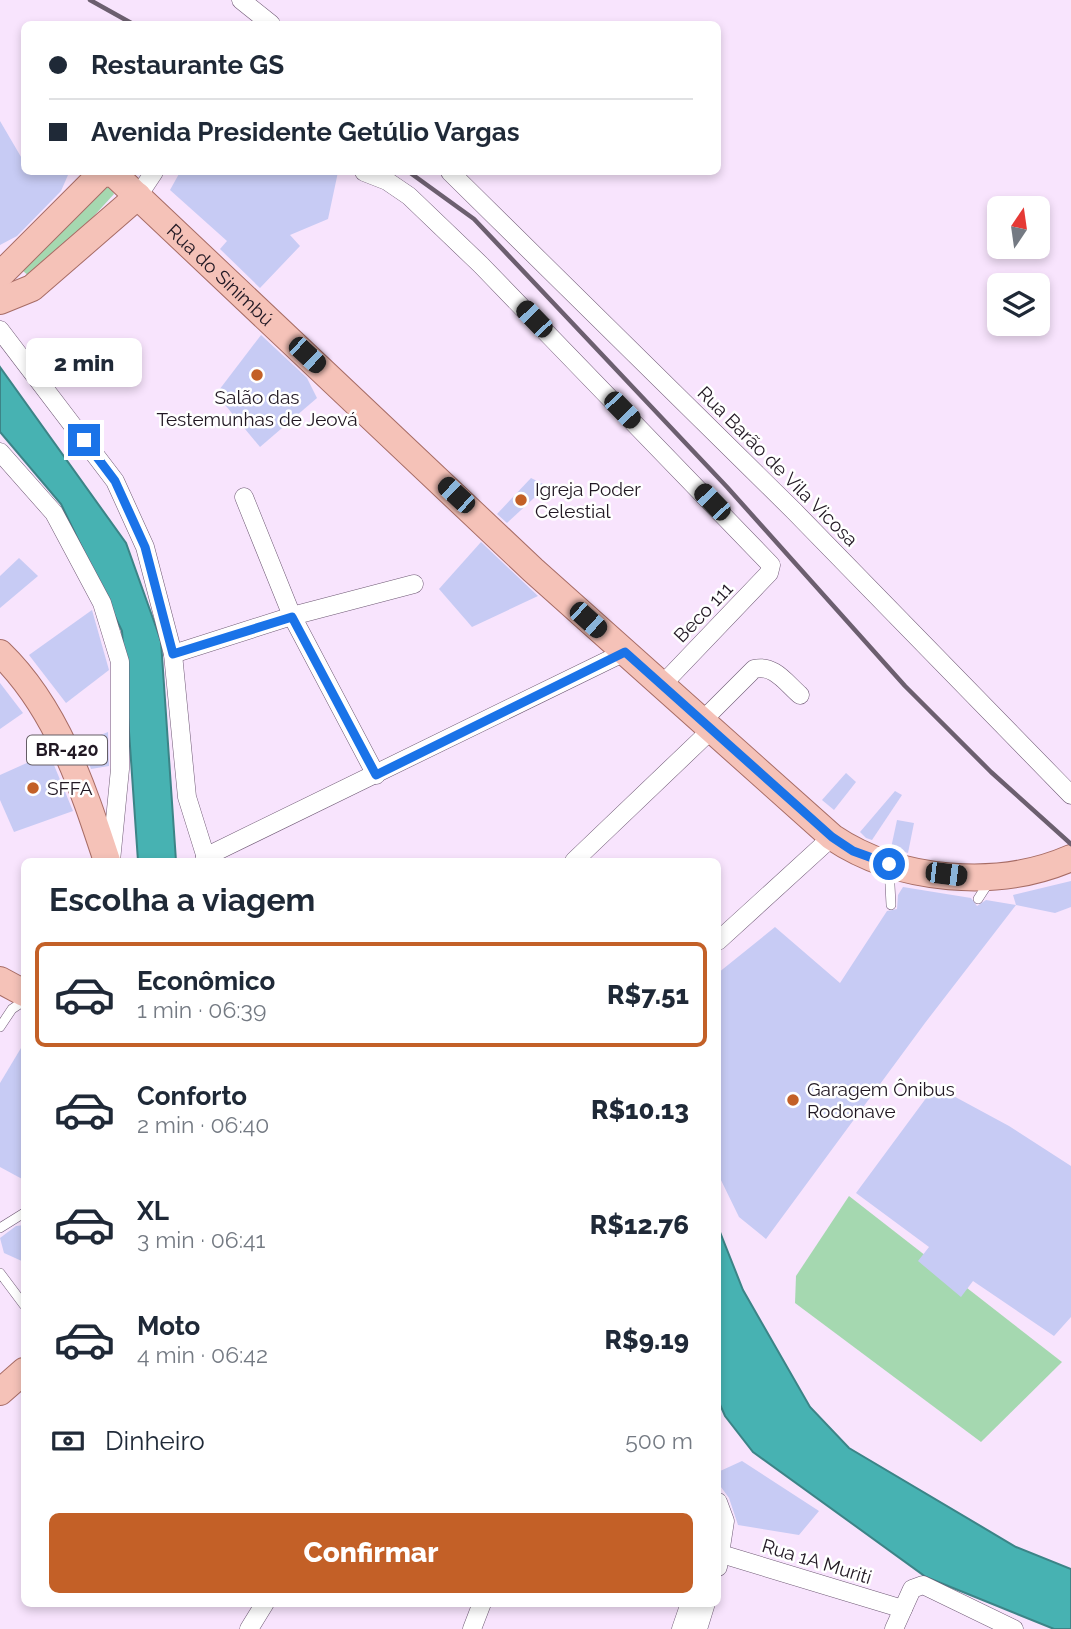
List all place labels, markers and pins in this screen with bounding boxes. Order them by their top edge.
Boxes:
marker: Salão das Testemunhas de Jeová [249,367,265,383]
place label: Salão das Testemunhas de Jeová [156,386,358,430]
place label: Igreja Poder Celestial [535,478,641,522]
marker: Igreja Poder Celestial [513,492,529,508]
place label: SFFA [47,777,93,799]
marker: SFFA [25,780,41,796]
place label: Garagem Ônibus Rodonave [807,1078,955,1122]
marker: Garagem Ônibus Rodonave [785,1092,801,1108]

